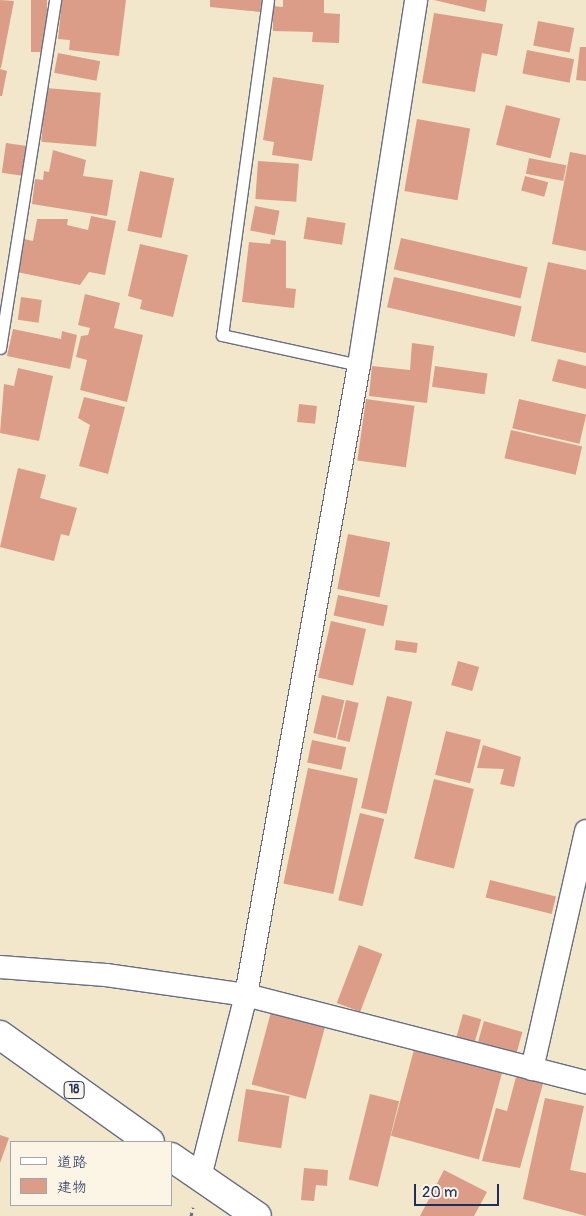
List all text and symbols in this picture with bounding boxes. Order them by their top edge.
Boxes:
road number: 18 [63,1080,85,1100]
legend [10,1141,172,1206]
text: 道路 [57,1153,87,1172]
scale bar [416,1174,501,1206]
text: 建物 [57,1178,87,1197]
text: 20 m [422,1183,457,1202]

